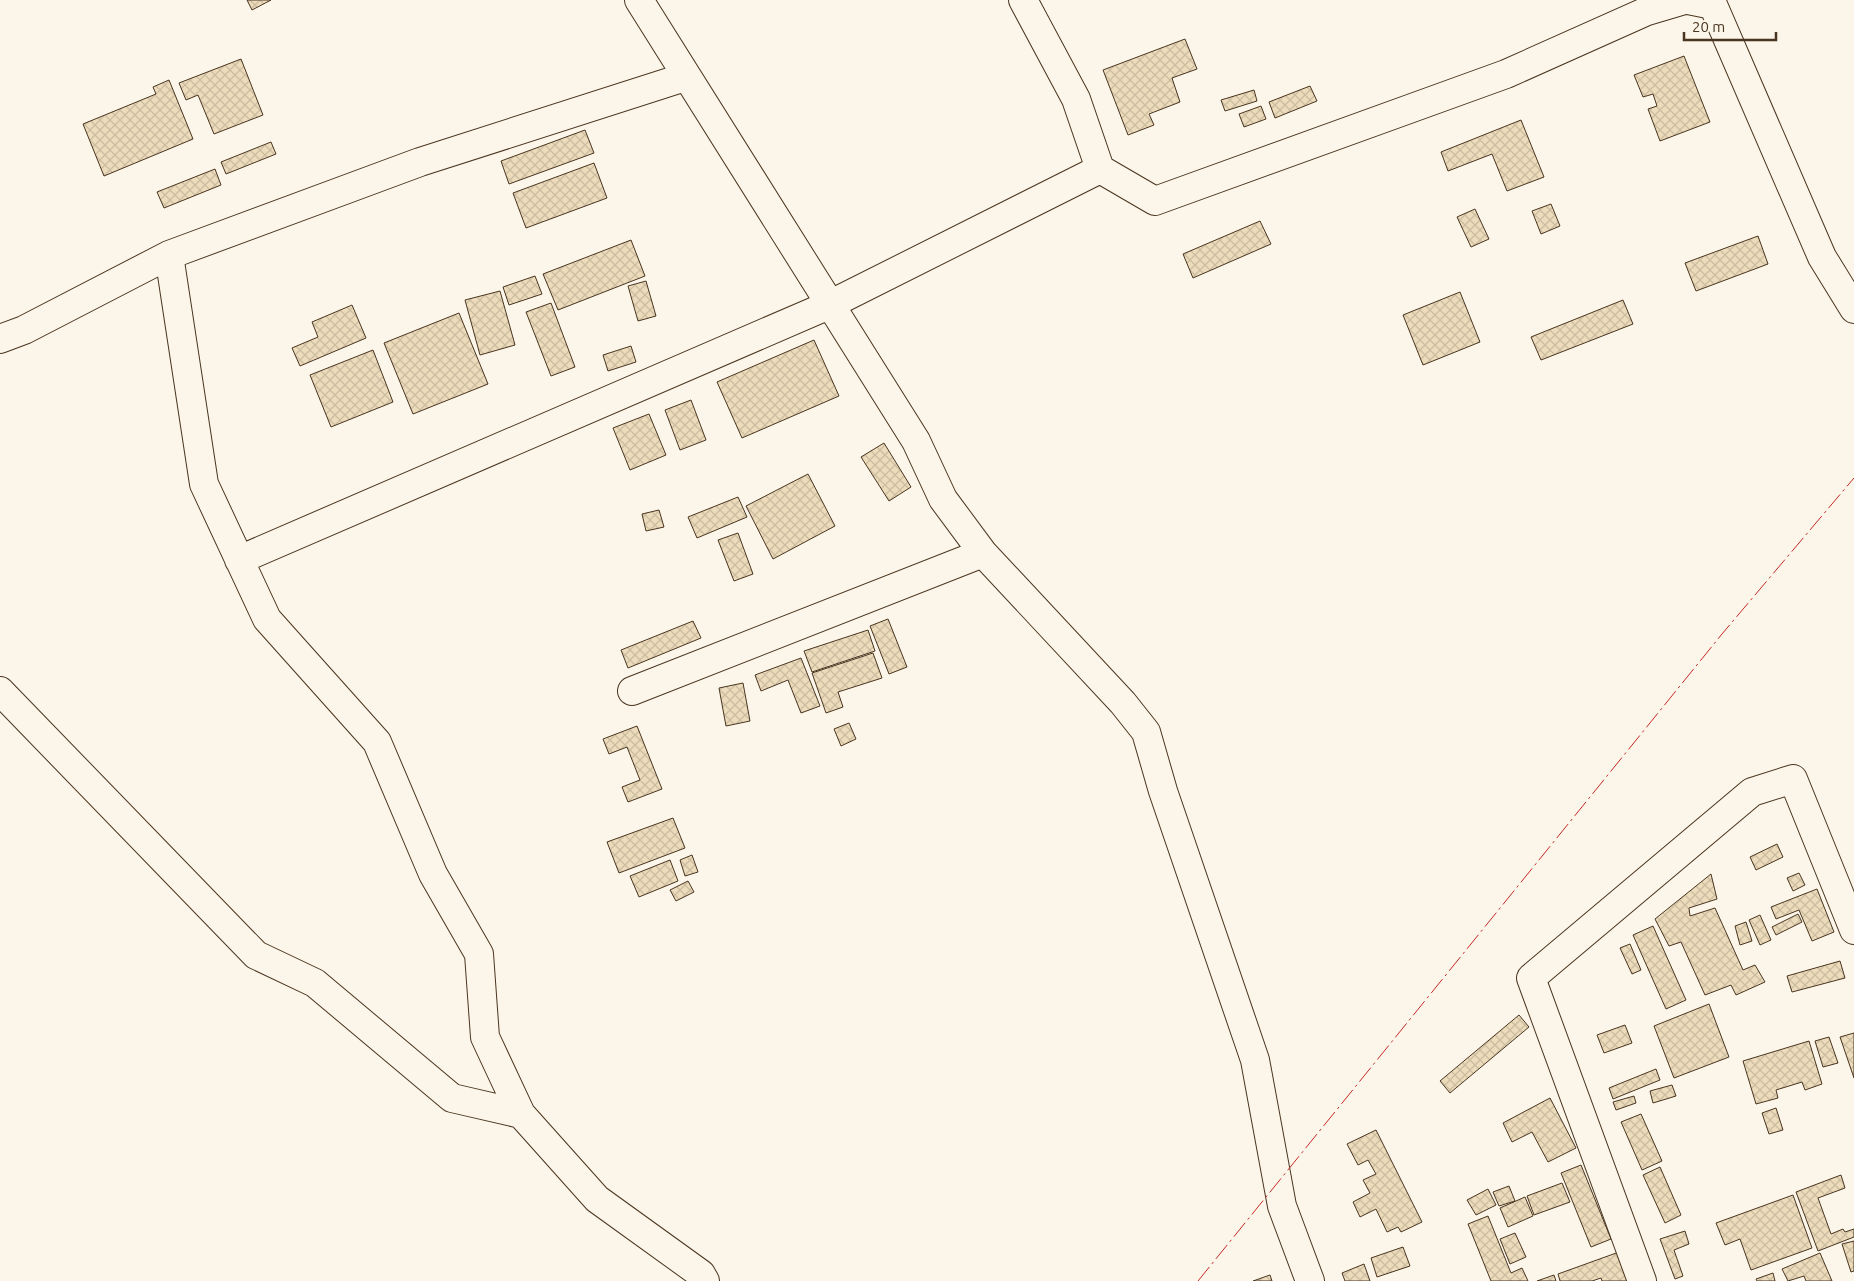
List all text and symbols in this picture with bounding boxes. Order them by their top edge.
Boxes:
scale bar [1684,10,1776,42]
text: 20 m [1692,18,1725,35]

